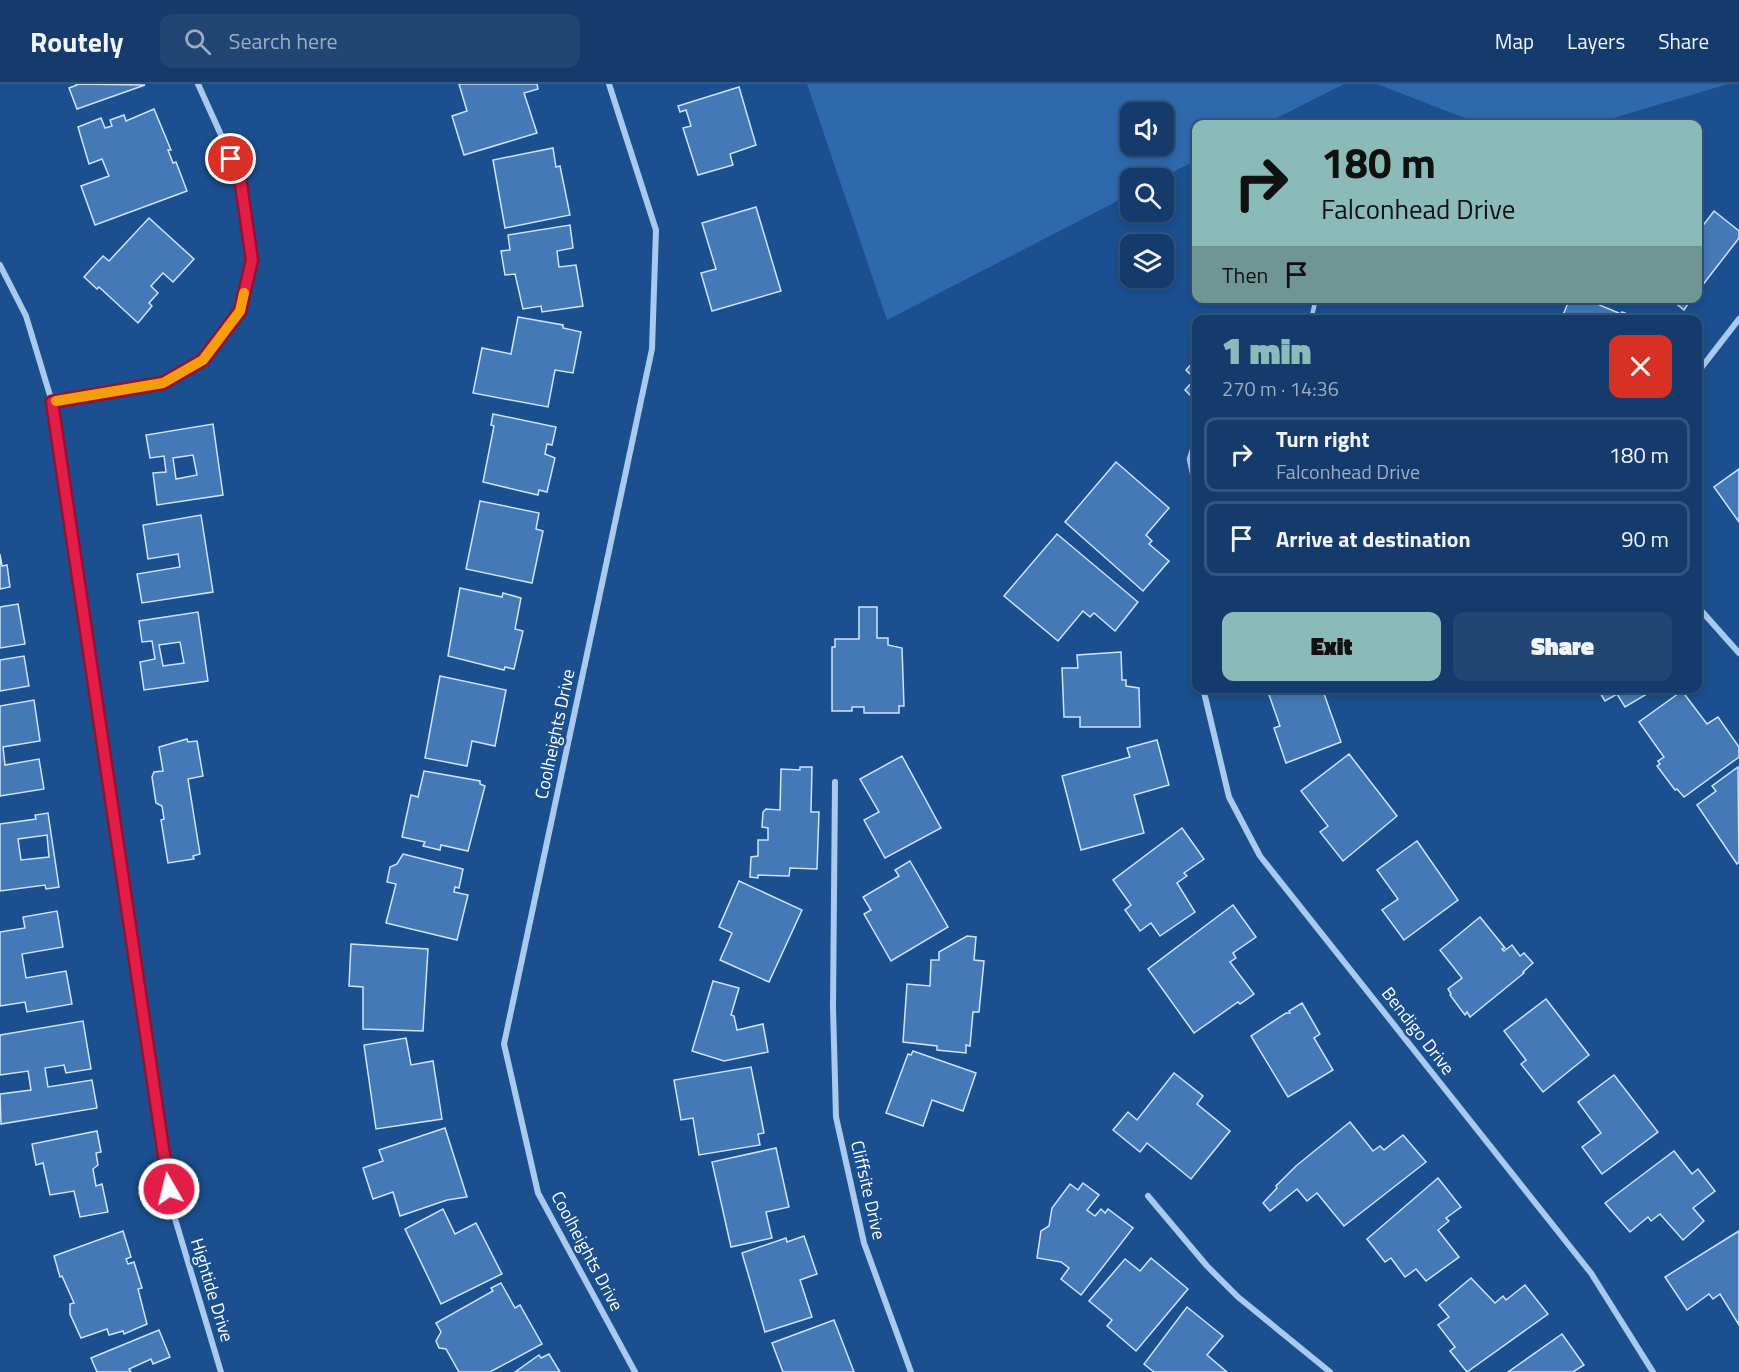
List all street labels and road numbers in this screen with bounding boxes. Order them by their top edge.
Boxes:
street label: Coolheights Drive [528,666,581,801]
street label: Bendigo Drive [1375,981,1461,1081]
street label: Cliffsite Drive [844,1138,893,1242]
street label: Coolheights Drive [544,1186,630,1316]
street label: Hightide Drive [184,1235,241,1345]

